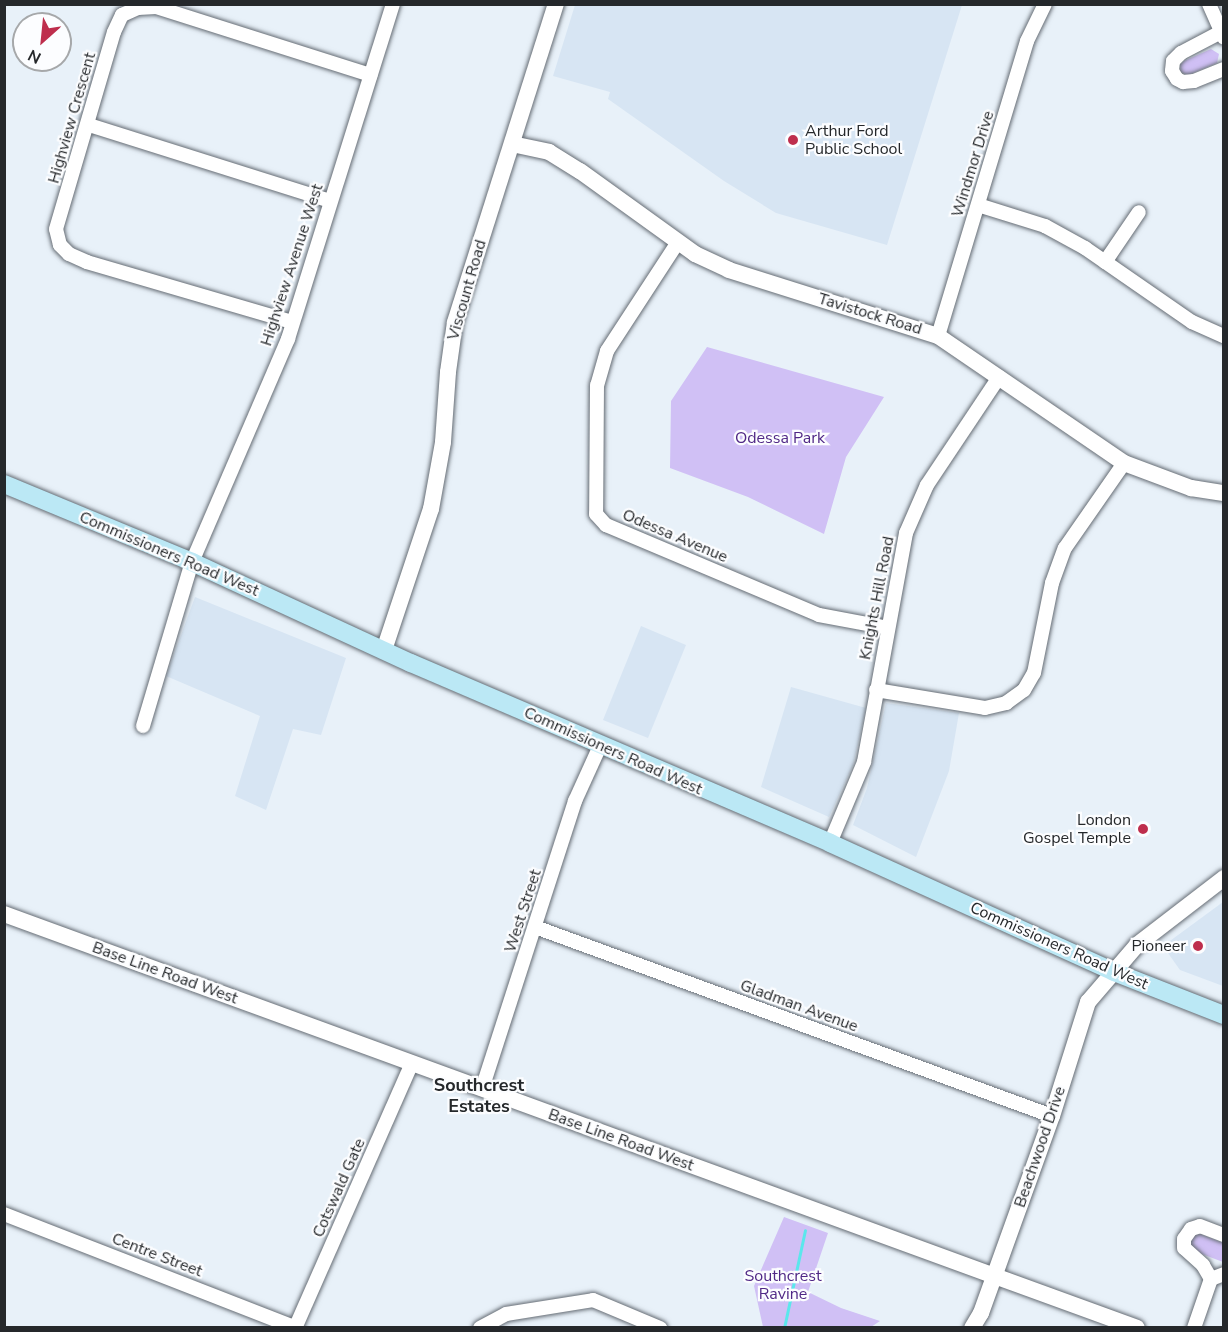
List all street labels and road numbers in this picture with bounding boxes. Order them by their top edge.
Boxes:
street label: Highview Crescent [44,50,100,186]
street label: Windmor Drive [948,109,998,219]
street label: Highview Avenue West [257,182,327,348]
street label: Viscount Road [443,238,491,342]
street label: Tavistock Road [816,289,924,339]
street label: Odessa Avenue [619,505,731,567]
street label: Commissioners Road West [76,507,262,601]
street label: Knights Hill Road [856,535,898,661]
street label: Commissioners Road West [521,703,705,799]
street label: West Street [501,867,545,955]
street label: Commissioners Road West [967,898,1151,994]
street label: Base Line Road West [90,938,240,1008]
street label: Gladman Avenue [737,976,861,1036]
street label: Beachwood Drive [1010,1084,1070,1210]
street label: Base Line Road West [546,1105,696,1175]
street label: Cotswald Gate [309,1136,369,1240]
street label: Centre Street [109,1229,205,1281]

